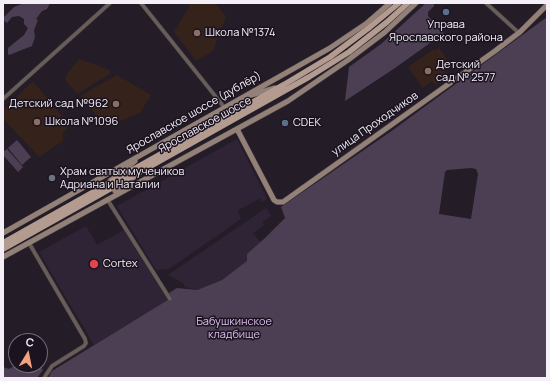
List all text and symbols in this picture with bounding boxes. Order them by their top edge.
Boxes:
marker: Управа Ярославского района [441,7,451,17]
place label: Управа Ярославского района [389,18,503,44]
place label: Школа №1374 [205,26,276,40]
marker: Школа №1374 [192,28,202,38]
place label: Детский сад № 2577 [436,58,495,84]
marker: Детский сад № 2577 [423,66,433,76]
street label: Ярославское шоссе (дублёр) [124,69,264,157]
street label: улица Проходчиков [329,89,421,159]
street label: Ярославское шоссе [156,94,254,156]
place label: Детский сад №962 [9,97,108,111]
marker: Детский сад №962 [111,99,121,109]
place label: Школа №1096 [45,115,118,129]
place label: CDEK [293,116,321,130]
marker: Школа №1096 [32,117,42,127]
marker: CDEK [280,118,290,128]
place label: Храм святых мучеников Адриана и Наталии [60,165,184,191]
marker: Храм святых мучеников Адриана и Наталии [47,173,57,183]
place label: Cortex [103,257,138,271]
marker: Cortex [88,258,100,270]
park label: Бабушкинское кладбище [196,315,272,341]
north arrow [8,333,48,373]
text: С [25,334,35,350]

